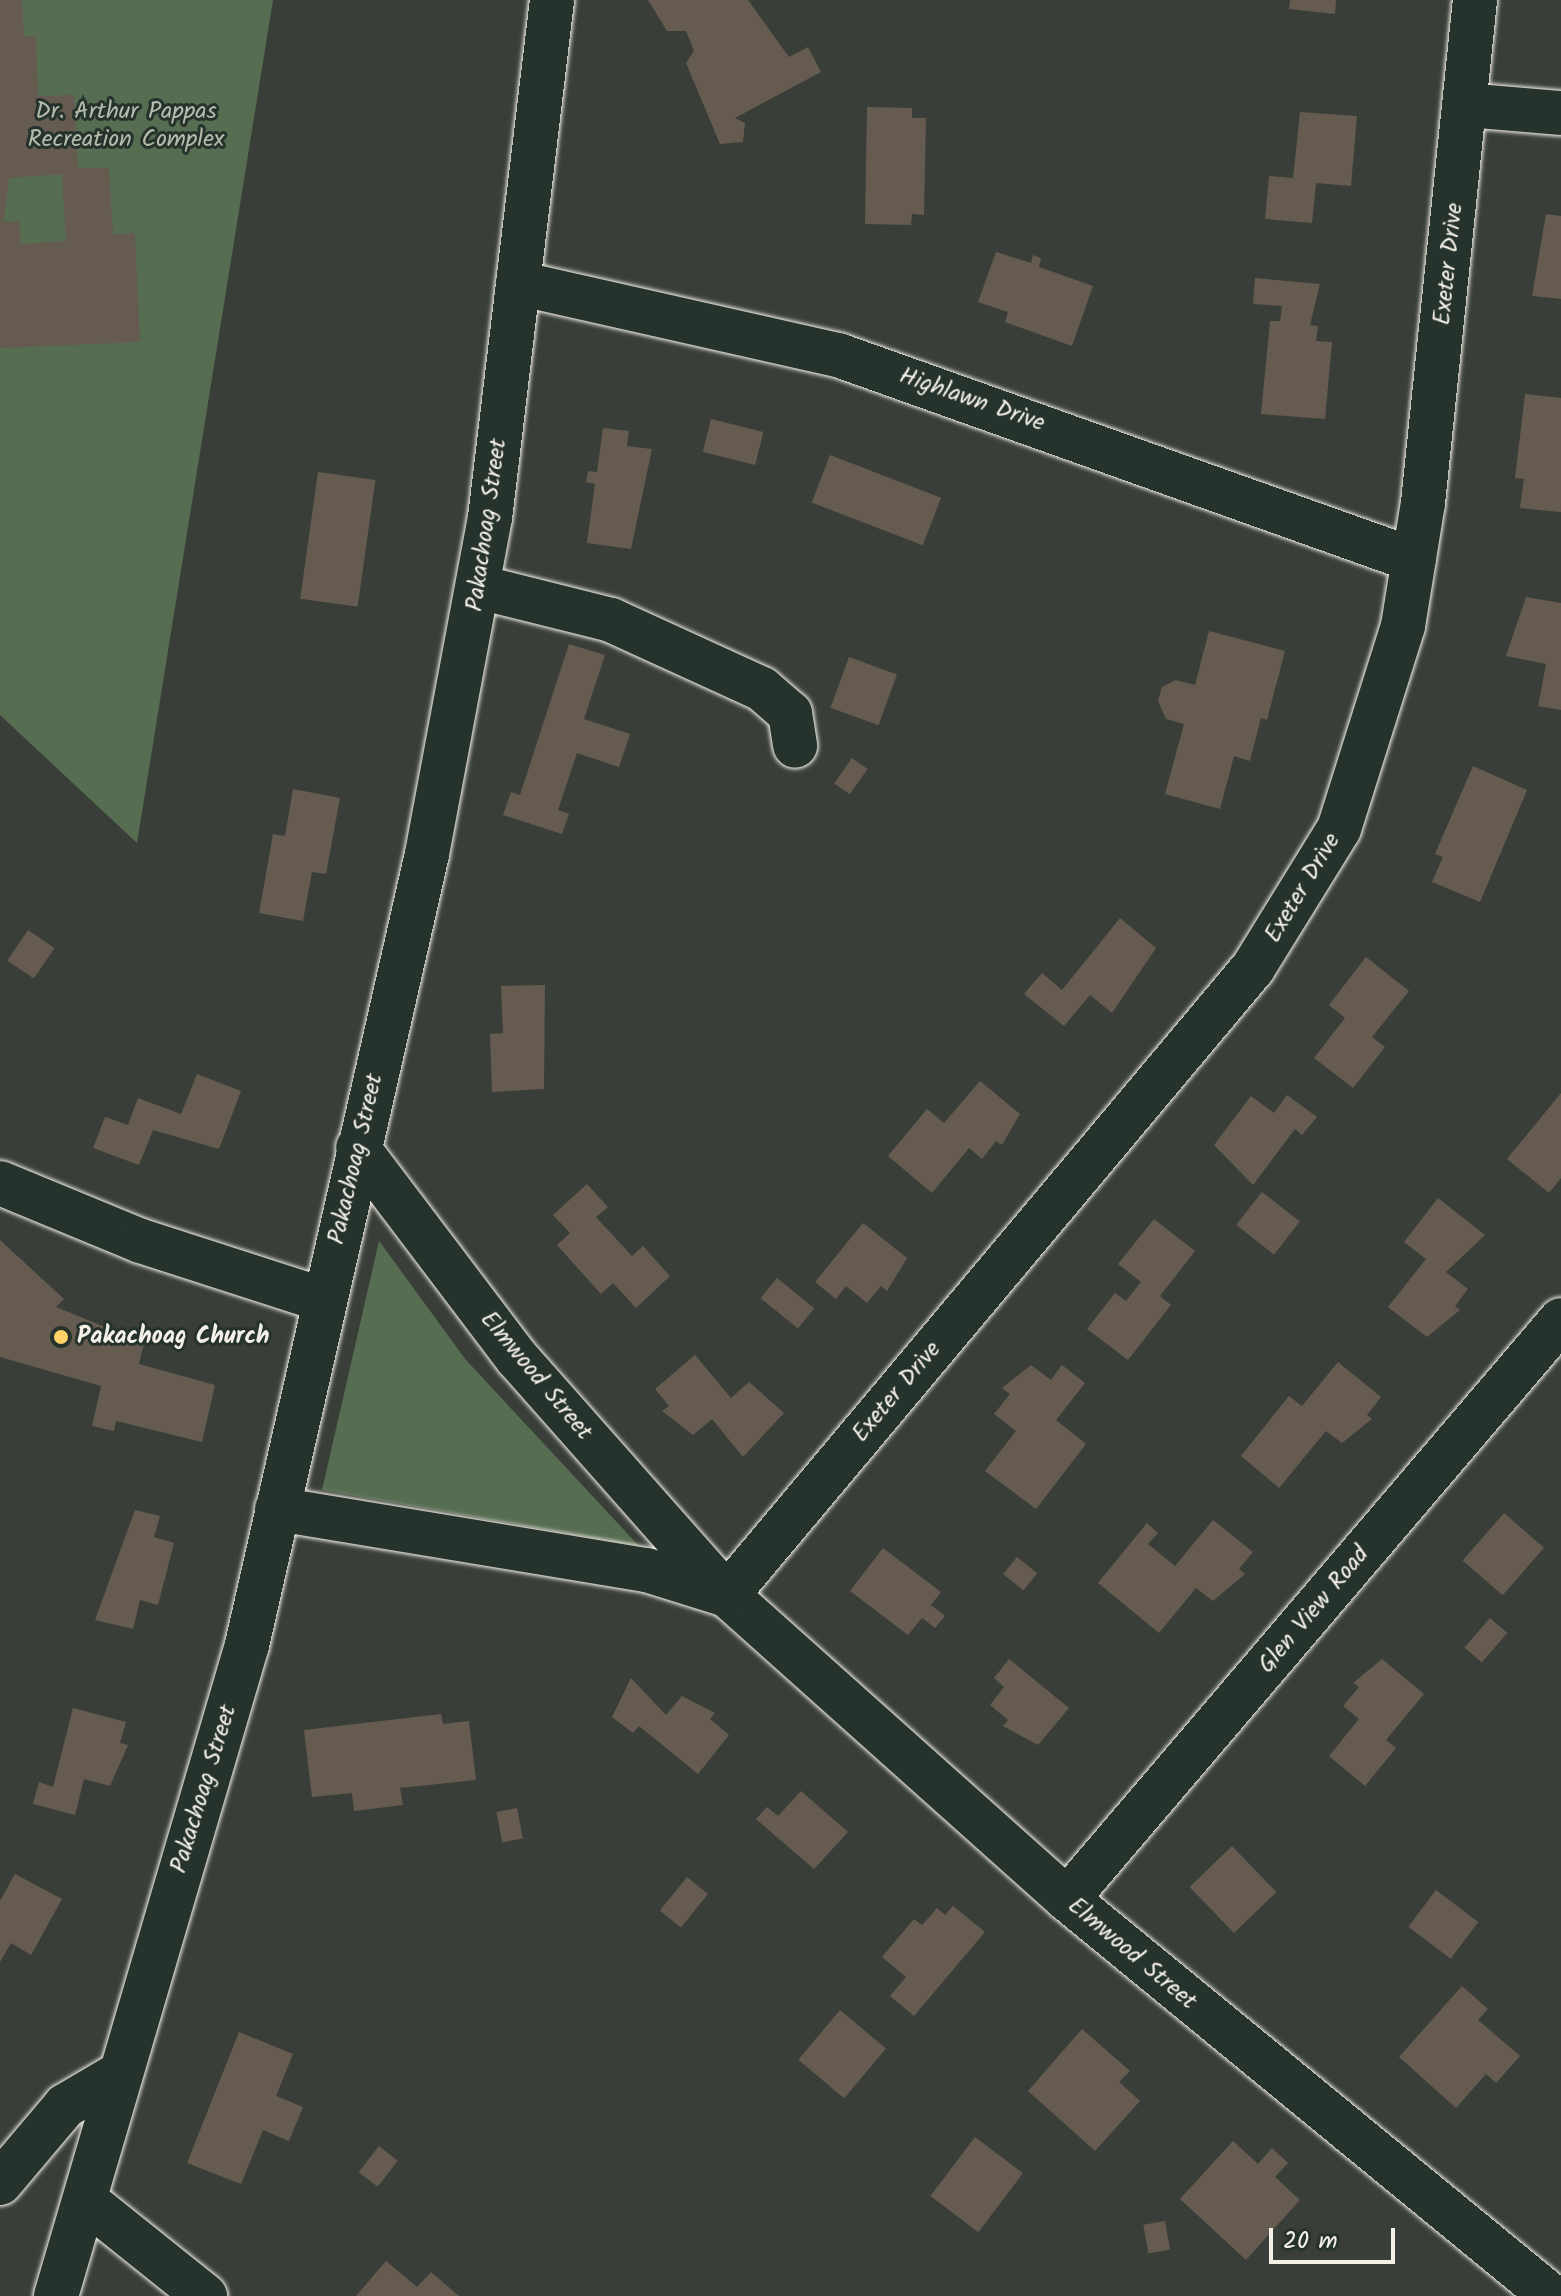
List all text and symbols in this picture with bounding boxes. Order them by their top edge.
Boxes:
park label: Dr. Arthur Pappas Recreation Complex [28,98,224,154]
street label: Exeter Drive [1428,201,1470,327]
street label: Highlawn Drive [896,362,1048,438]
street label: Pakachoag Street [461,437,513,613]
street label: Exeter Drive [1259,828,1347,948]
street label: Pakachoag Street [322,1071,390,1247]
street label: Elmwood Street [474,1306,598,1446]
place label: Pakachoag Church [77,1323,270,1351]
marker: Pakachoag Church [52,1328,70,1346]
street label: Exeter Drive [846,1336,948,1448]
street label: Glen View Road [1253,1541,1375,1679]
street label: Pakachoag Street [165,1701,243,1877]
street label: Elmwood Street [1062,1892,1202,2016]
scale bar [1273,2212,1399,2262]
text: 20 m [1283,2222,1338,2261]

